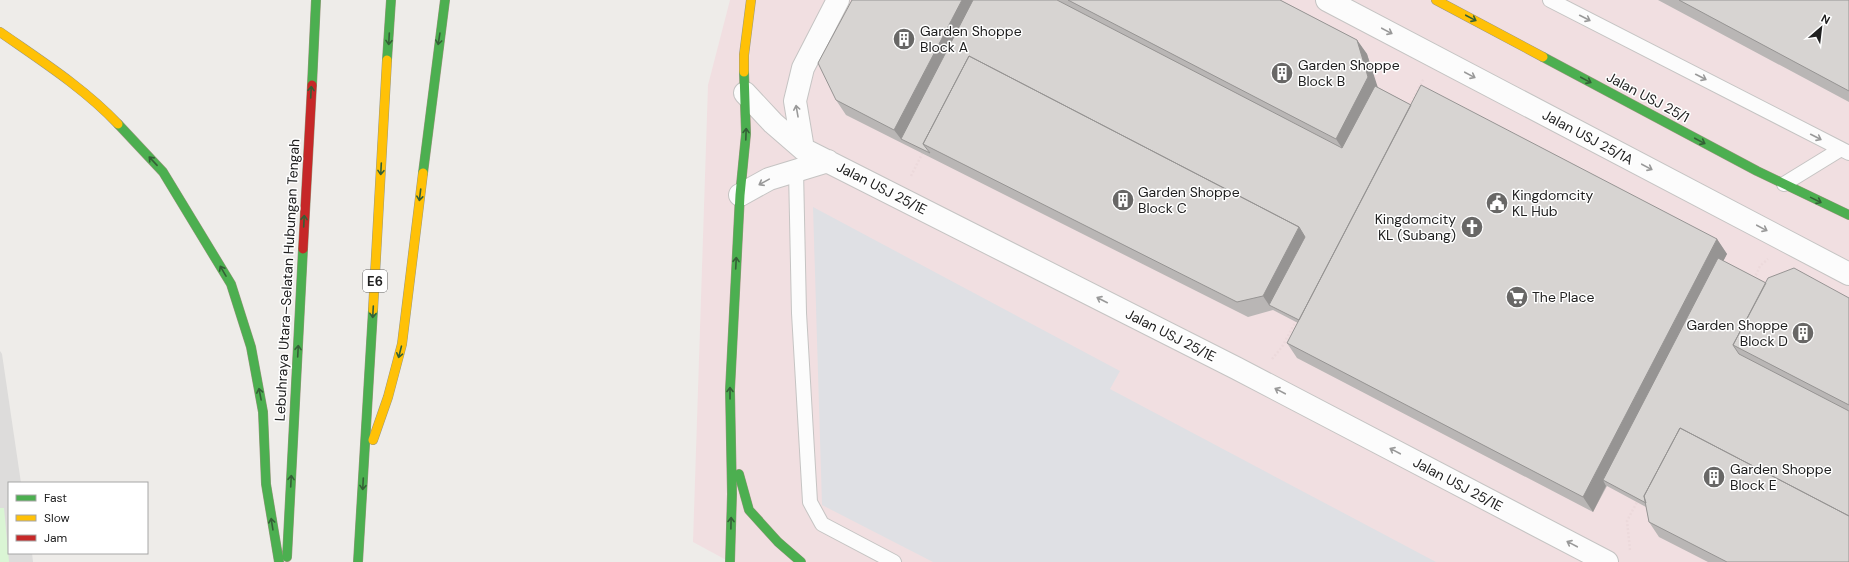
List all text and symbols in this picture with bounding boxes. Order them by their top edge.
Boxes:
north arrow [1801,8,1841,48]
text: N [1819,11,1833,27]
one-way arrow [1465,15,1477,23]
one-way arrow [1579,15,1591,22]
place label: Garden Shoppe Block A [920,22,1022,56]
building icon: Garden Shoppe Block A [891,26,917,52]
one-way arrow [1380,28,1392,35]
one-way arrow [385,32,392,45]
one-way arrow [435,32,443,45]
place label: Garden Shoppe Block B [1298,56,1400,90]
building icon: Garden Shoppe Block B [1269,60,1295,86]
street label: Jalan USJ 25/1 [1604,68,1692,126]
one-way arrow [1463,71,1475,79]
one-way arrow [1694,74,1706,81]
one-way arrow [1579,76,1591,84]
one-way arrow [308,86,315,99]
one-way arrow [793,105,801,118]
street label: Jalan USJ 25/1A [1539,105,1637,169]
one-way arrow [742,128,750,141]
one-way arrow [1810,133,1822,141]
one-way arrow [1694,137,1706,145]
street label: Lebuhraya Utara–Selatan Hubungan Tengah [271,138,303,422]
one-way arrow [148,156,158,166]
street label: Jalan USJ 25/1E [834,157,930,219]
one-way arrow [378,162,385,175]
one-way arrow [1641,164,1653,172]
one-way arrow [758,178,770,186]
place label: Garden Shoppe Block C [1138,183,1240,217]
place label: Kingdomcity KL Hub [1512,186,1594,220]
building icon: Garden Shoppe Block C [1110,187,1136,213]
one-way arrow [416,188,424,201]
public building icon: Kingdomcity KL Hub [1484,190,1510,216]
one-way arrow [1810,197,1822,204]
place label: Kingdomcity KL (Subang) [1375,210,1456,244]
church icon: Kingdomcity KL (Subang) [1459,214,1485,240]
one-way arrow [301,215,308,228]
one-way arrow [1756,224,1768,232]
one-way arrow [732,257,740,270]
one-way arrow [218,265,226,277]
road number: E6 [363,270,387,292]
supermarket icon: The Place [1504,284,1530,310]
place label: The Place [1532,288,1594,306]
one-way arrow [1096,296,1108,303]
street label: Jalan USJ 25/1E [1123,304,1219,366]
one-way arrow [369,305,377,318]
place label: Garden Shoppe Block D [1686,316,1788,350]
building icon: Garden Shoppe Block D [1790,320,1816,346]
one-way arrow [294,345,301,358]
one-way arrow [395,345,403,358]
one-way arrow [726,387,734,400]
one-way arrow [1274,387,1286,394]
one-way arrow [255,388,263,401]
one-way arrow [1389,447,1401,454]
street label: Jalan USJ 25/1E [1410,453,1506,515]
place label: Garden Shoppe Block E [1730,460,1832,494]
building icon: Garden Shoppe Block E [1701,464,1727,490]
one-way arrow [287,475,295,488]
one-way arrow [359,477,367,490]
legend [8,482,148,554]
text: Fast [44,490,67,506]
text: Slow [44,510,70,526]
one-way arrow [268,517,276,530]
one-way arrow [727,517,735,530]
text: Jam [44,530,67,546]
one-way arrow [1567,540,1579,547]

